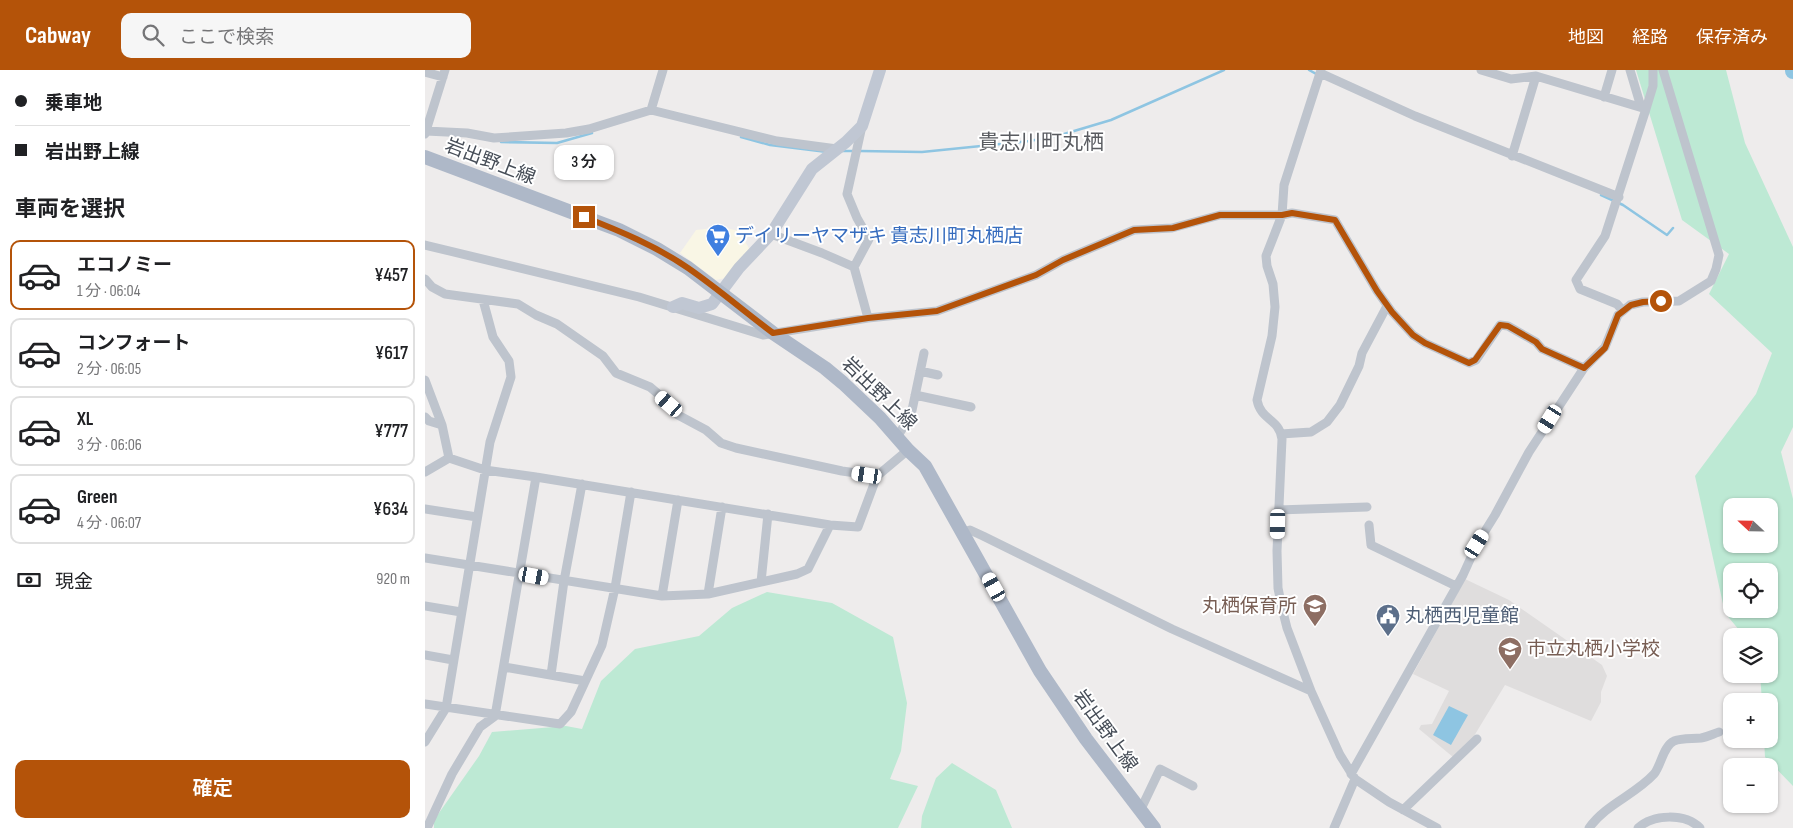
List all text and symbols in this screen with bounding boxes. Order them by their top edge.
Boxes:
search box [121,13,471,58]
text: Cabway [25,21,91,50]
icon: search [139,21,167,49]
text: ここで検索 [179,26,274,49]
text: 地図 [1568,27,1604,48]
text: 経路 [1632,27,1668,48]
text: 保存済み [1696,27,1768,48]
text: 乗車地 [45,92,102,115]
district label: 貴志川町丸栖 [978,130,1104,155]
street label: 岩出野上線 [442,134,538,190]
text: 岩出野上線 [45,141,140,164]
callout: 3 分 [554,144,614,180]
text: 3 分 [571,153,597,172]
text: 車両を選択 [15,196,125,223]
route end [573,206,595,228]
supermarket icon: デイリーヤマザキ 貴志川町丸栖店 [705,223,731,257]
place label: デイリーヤマザキ 貴志川町丸栖店 [735,225,1023,248]
icon: car [17,253,62,298]
text: エコノミー [77,254,172,277]
text: ¥457 [374,264,408,287]
text: 1 分 · 06:04 [77,282,140,301]
route start [1650,290,1672,312]
icon: car [17,331,62,376]
text: コンフォート [77,332,190,355]
text: ¥617 [375,342,408,365]
street label: 岩出野上線 [837,353,921,435]
text: 2 分 · 06:05 [77,360,141,379]
car [652,388,685,420]
car [1535,402,1564,436]
text: XL [77,408,93,431]
icon: car [17,409,62,454]
text: ¥777 [374,420,408,443]
text: 3 分 · 06:06 [77,436,142,455]
car [851,465,882,485]
text: Green [77,486,117,509]
icon: car [17,487,62,532]
text: ¥634 [373,498,408,521]
north arrow [1723,498,1777,552]
map controls [1723,498,1778,813]
car [1270,509,1285,539]
text: 4 分 · 06:07 [77,514,141,533]
car [1462,527,1491,561]
button: locate [1723,563,1778,618]
icon: cash [15,566,43,594]
car [517,566,550,586]
text: 920 m [376,570,410,589]
car [980,570,1007,604]
text: 現金 [55,571,93,594]
school or university icon: 丸栖保育所 [1302,593,1328,627]
place label: 丸栖保育所 [1202,595,1297,618]
public building icon: 丸栖西児童館 [1375,603,1401,637]
place label: 丸栖西児童館 [1405,605,1519,628]
button: layers [1723,628,1778,683]
school or university icon: 市立丸栖小学校 [1497,636,1523,670]
place label: 市立丸栖小学校 [1527,638,1660,661]
street label: 岩出野上線 [1068,686,1142,776]
button: + [1723,693,1778,748]
button: − [1723,758,1778,813]
button: 確定 [15,760,410,818]

